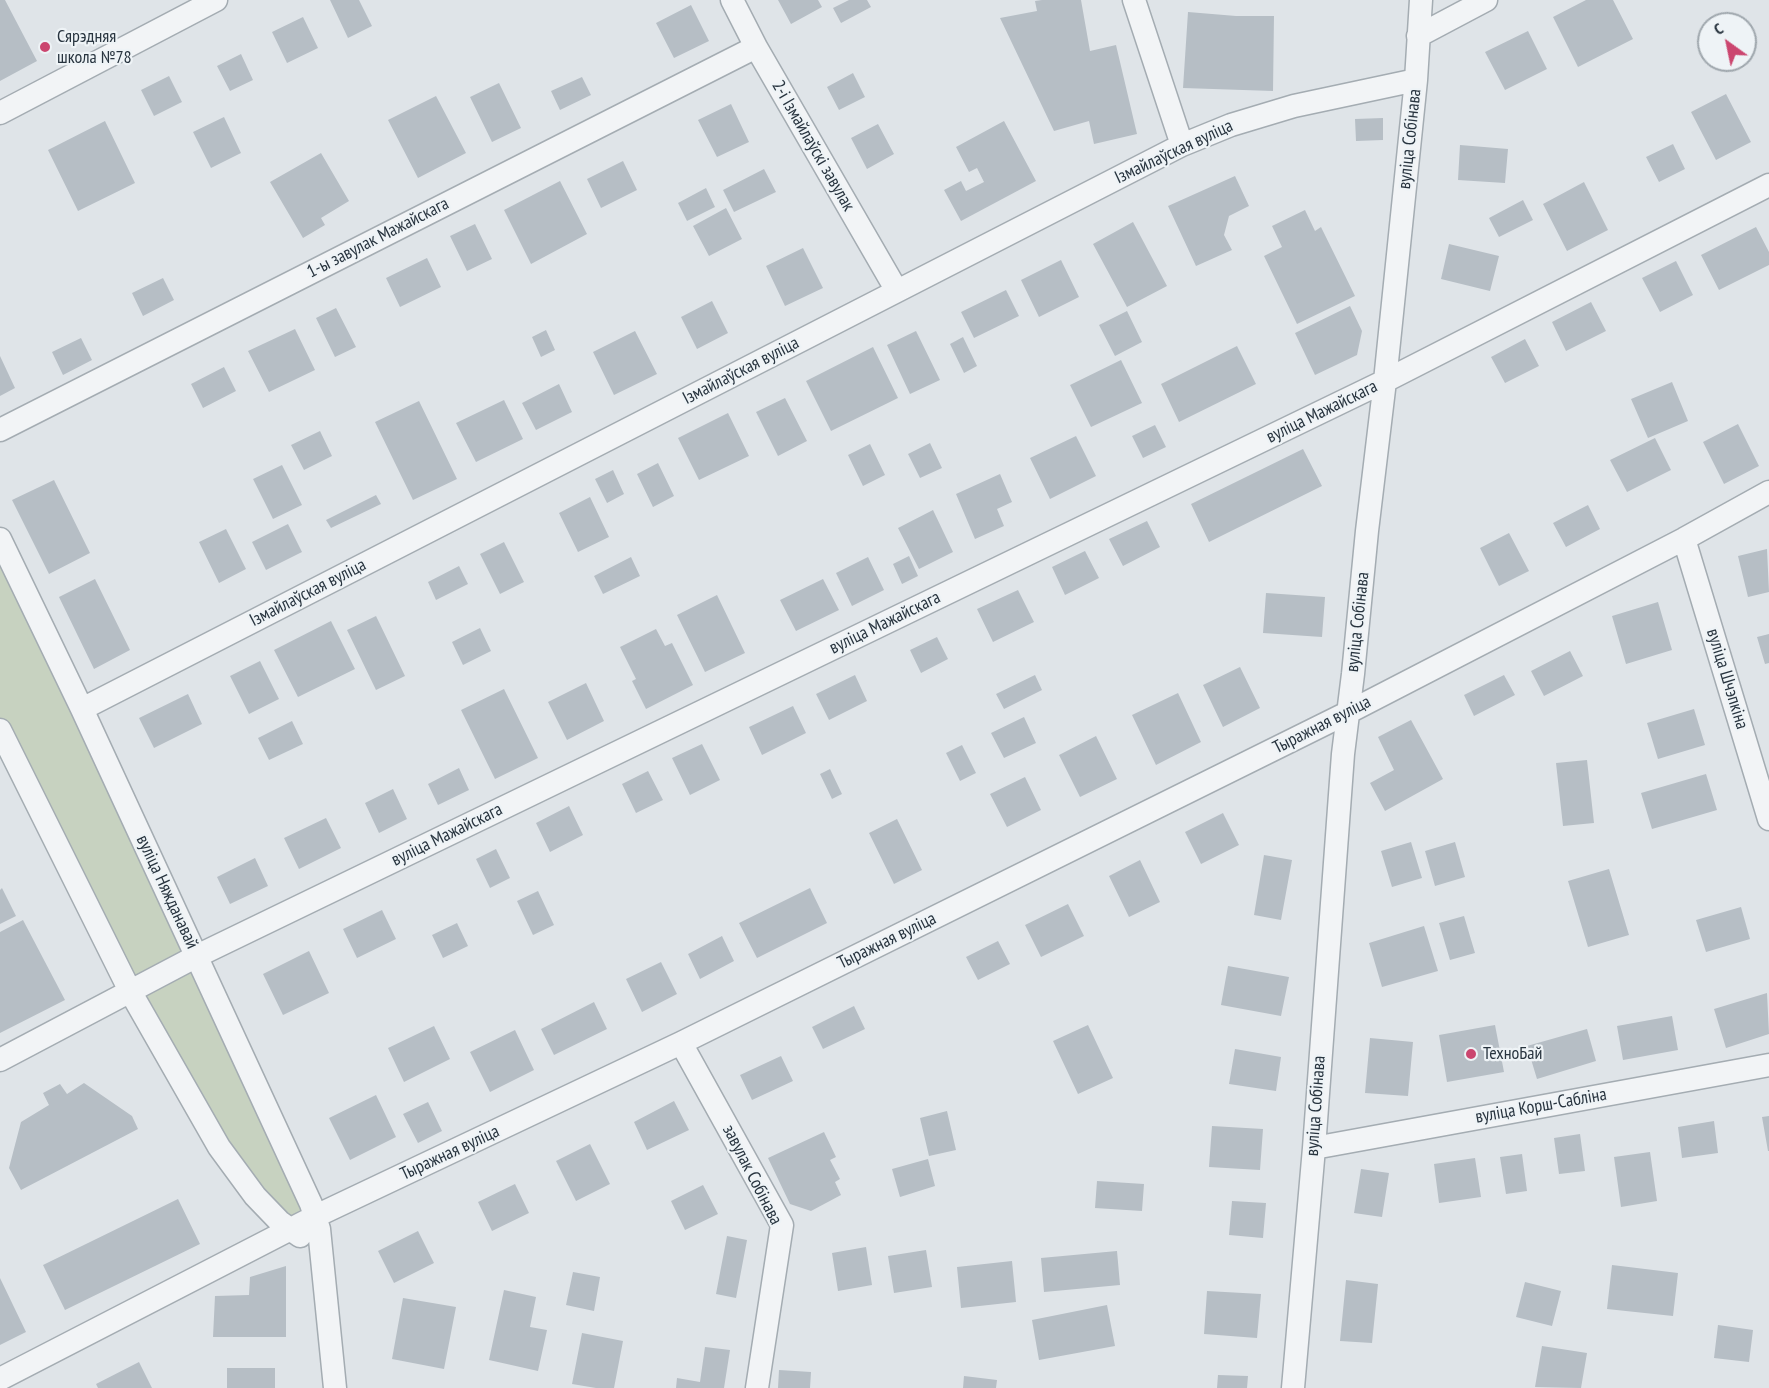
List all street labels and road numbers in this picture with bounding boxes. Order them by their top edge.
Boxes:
street label: 2-і Ізмайлаўскі завулак [767,77,859,215]
street label: вуліца Собінава [1394,88,1426,190]
street label: Ізмайлаўская вуліца [1112,115,1236,189]
street label: 1-ы завулак Мажайскага [304,193,452,283]
street label: Ізмайлаўская вуліца [679,332,803,410]
street label: вуліца Мажайскага [1263,376,1381,448]
street label: Ізмайлаўская вуліца [246,554,370,632]
street label: вуліца Собінава [1342,571,1374,673]
street label: вуліца Мажайскага [826,587,944,659]
street label: вуліца Шчэпкіна [1701,626,1753,732]
street label: Тыражная вуліца [1270,691,1374,759]
street label: вуліца Мажайскага [388,799,506,871]
street label: вуліца Няжданавай [131,832,203,952]
street label: Тыражная вуліца [834,908,940,974]
street label: вуліца Собінава [1302,1055,1330,1157]
street label: вуліца Корш-Сабліна [1474,1084,1608,1128]
street label: Тыражная вуліца [397,1121,503,1185]
street label: завулак Собінава [718,1121,786,1229]

